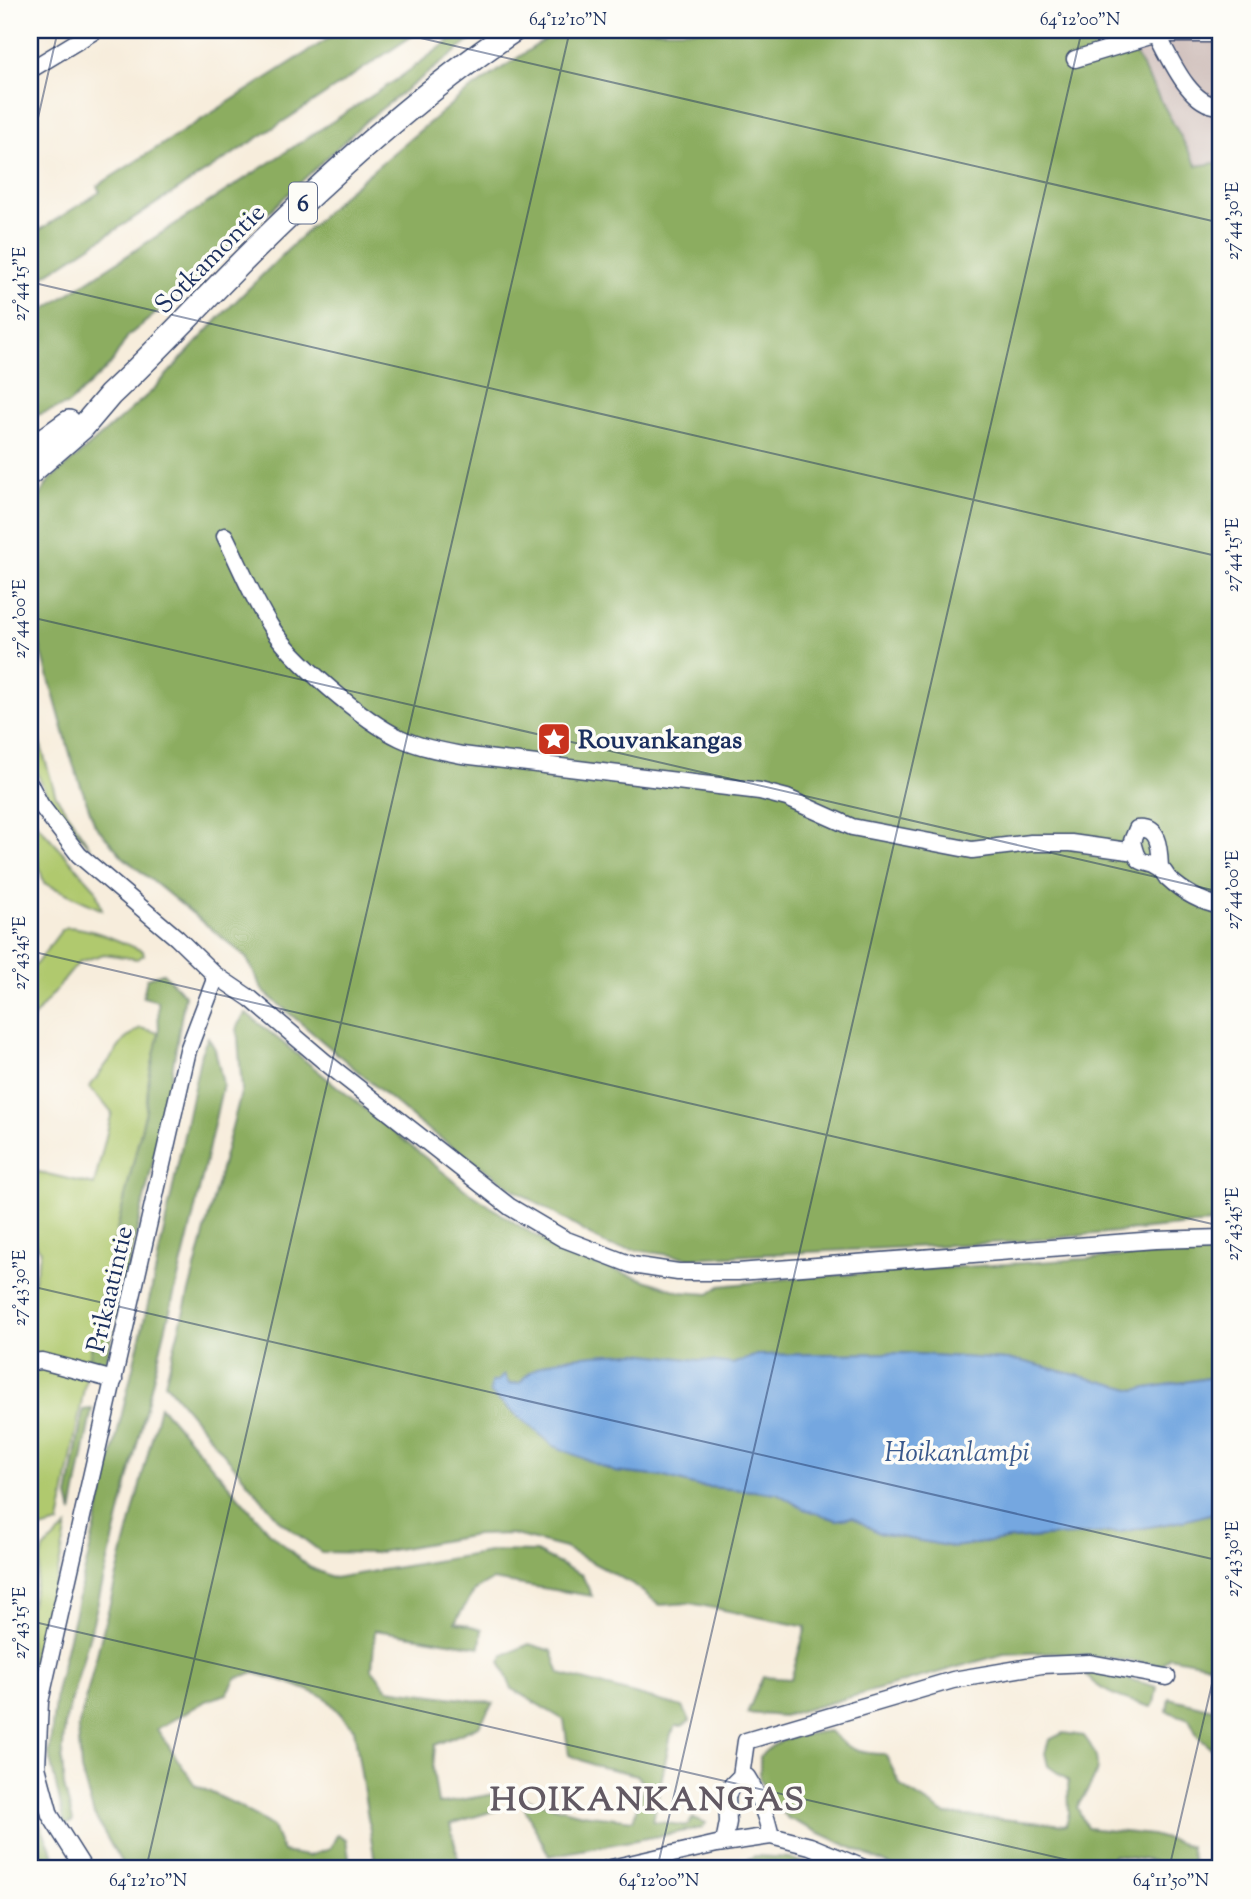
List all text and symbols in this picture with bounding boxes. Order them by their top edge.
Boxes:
text: 64°12'10"N [529,8,607,34]
text: 64°12'00"N [1040,8,1120,34]
road number: 6 [289,182,317,224]
text: 27°44'30"E [1221,182,1247,260]
street label: Sotkamontie [147,196,275,324]
text: 27°44'15"E [8,247,34,321]
text: 27°44'15"E [1221,518,1247,592]
text: 27°44'00"E [8,579,34,659]
place icon: Rouvankangas [535,720,573,758]
place label: Rouvankangas [578,723,742,760]
text: 27°44'00"E [1221,850,1247,930]
text: 27°43'45"E [8,916,34,990]
text: 27°43'45"E [1221,1187,1247,1261]
street label: Prikaatintie [79,1223,144,1357]
text: 27°43'30"E [8,1250,34,1326]
water label: Hoikanlampi [884,1434,1030,1474]
text: 27°43'30"E [1221,1521,1247,1597]
text: 27°43'15"E [8,1587,34,1659]
district label: HOIKANKANGAS [490,1778,806,1826]
text: 64°12'10"N [109,1869,187,1895]
text: 64°12'00"N [619,1869,699,1895]
text: 64°11'50"N [1133,1869,1209,1895]

